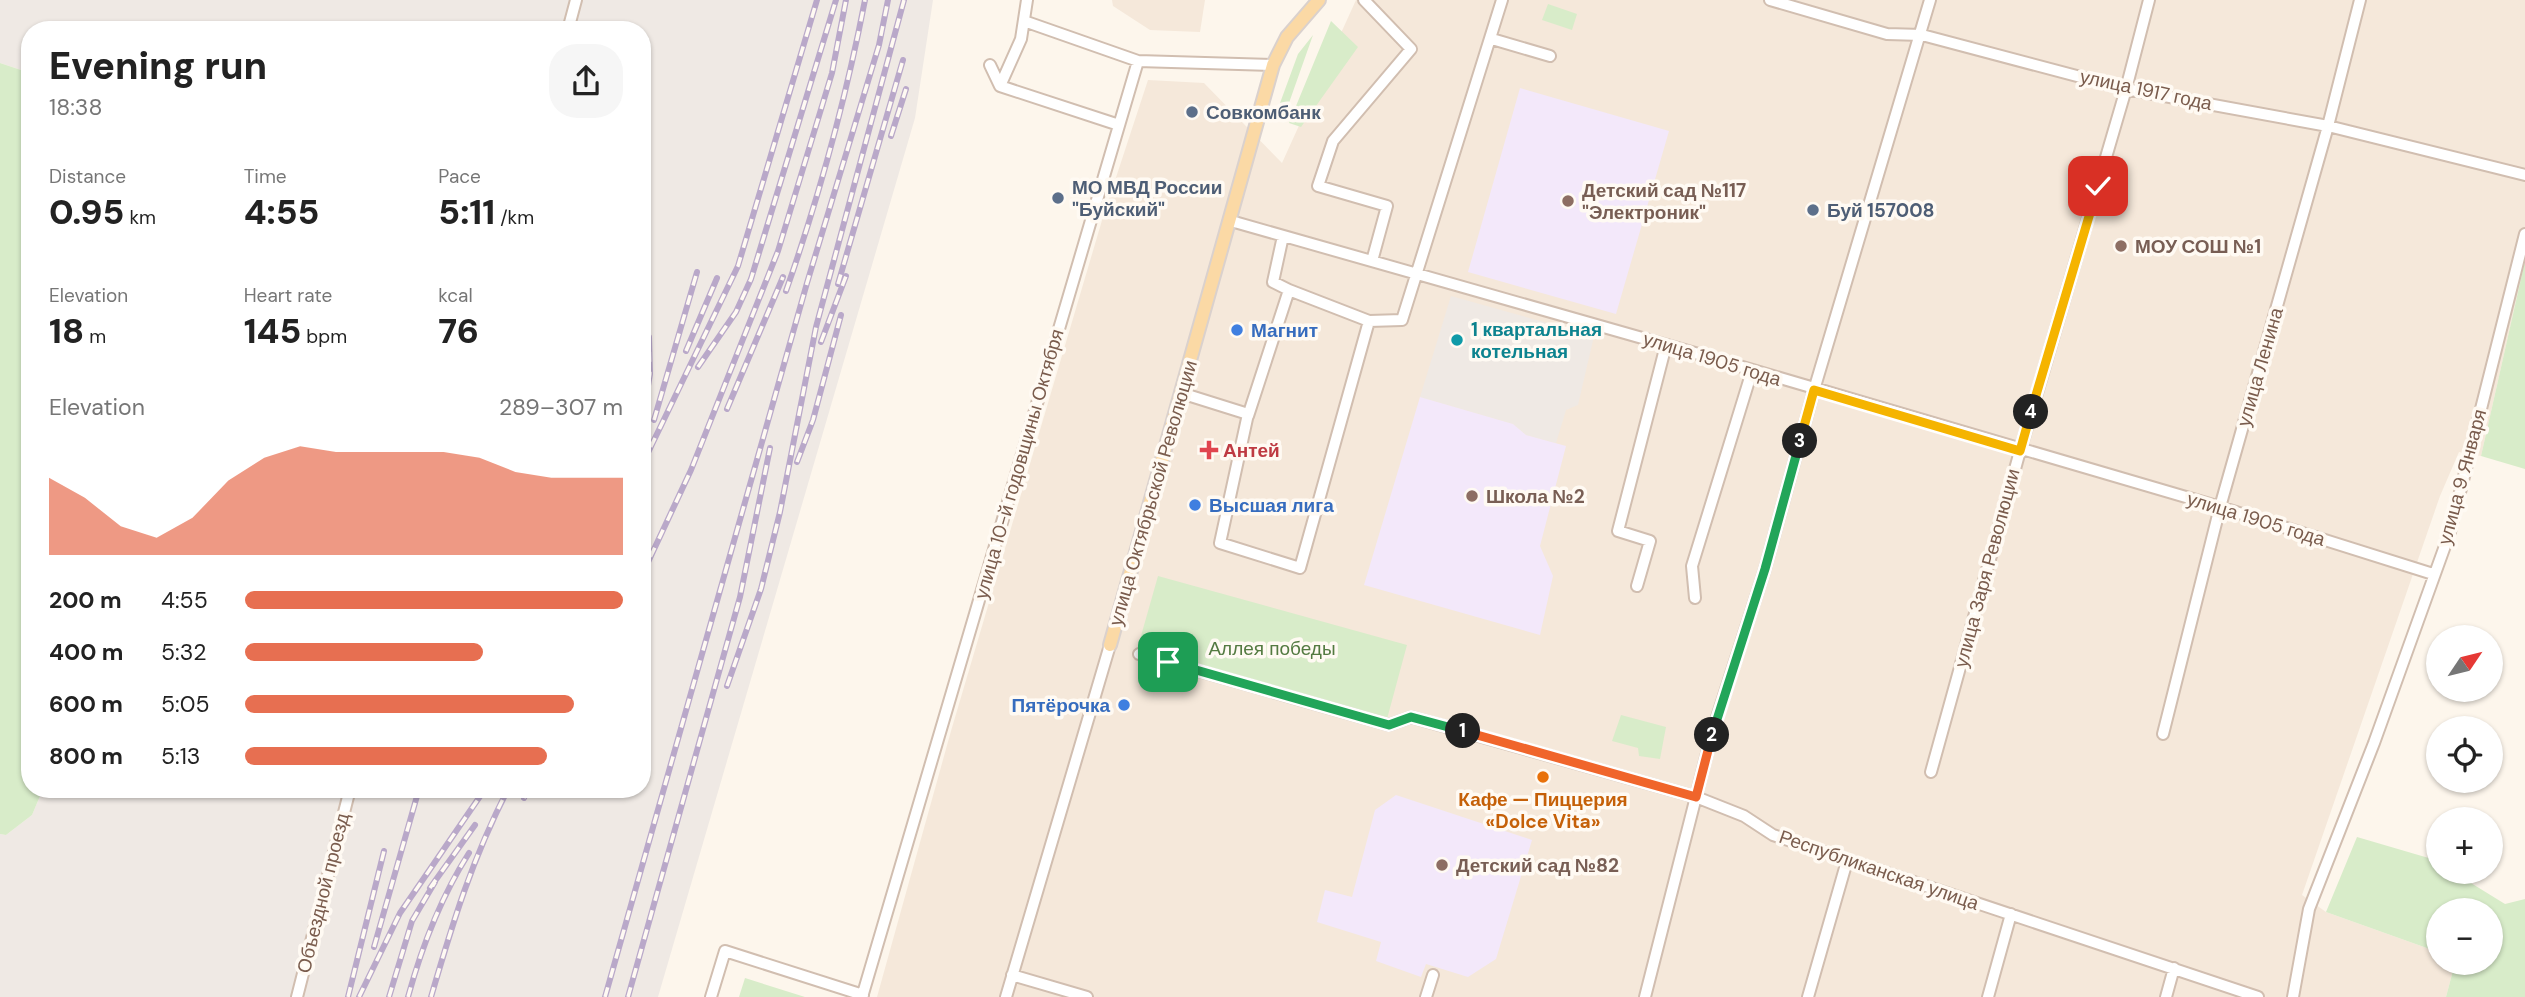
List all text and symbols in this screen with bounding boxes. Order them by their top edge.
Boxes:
text: Evening run [49,41,267,91]
button: share [549,44,623,118]
street label: улица 1917 года [2078,64,2215,116]
text: 18:38 [49,92,102,122]
place label: Совкомбанк [1206,100,1321,125]
marker: Совкомбанк [1184,104,1200,120]
pin [2068,156,2128,216]
text: Distance [49,164,126,189]
text: Time [244,164,287,189]
text: Pace [438,164,481,189]
icon: check [2079,167,2117,205]
place label: МО МВД России "Буйский" [1072,175,1222,222]
place label: Детский сад №117 "Электроник" [1582,178,1746,225]
text: 0.95 [49,189,124,235]
text: 4:55 [244,189,319,235]
text: 5:11 [438,189,495,235]
marker: МО МВД России "Буйский" [1050,190,1066,206]
marker: Детский сад №117 "Электроник" [1560,193,1576,209]
place label: Буй 157008 [1827,198,1935,223]
marker: Буй 157008 [1805,202,1821,218]
text: km [124,205,156,230]
text: /km [495,205,534,230]
place label: МОУ СОШ №1 [2135,234,2261,259]
marker: МОУ СОШ №1 [2113,238,2129,254]
text: Elevation [49,283,128,308]
text: Heart rate [244,283,332,308]
text: kcal [438,283,473,308]
street label: улица Ленина [2231,304,2289,429]
text: 18 [49,308,84,354]
text: 145 [244,308,301,354]
text: 76 [438,308,479,354]
place label: 1 квартальная котельная [1471,317,1602,364]
place label: Магнит [1251,318,1318,343]
marker: Магнит [1229,322,1245,338]
text: m [84,324,106,349]
text: bpm [301,324,347,349]
street label: улица 10-й годовщины Октября [968,326,1070,602]
street label: улица 1905 года [1640,326,1784,392]
marker: 1 квартальная котельная [1449,332,1465,348]
street label: улица Октябрьской Революции [1103,357,1203,629]
text: Elevation [49,392,145,422]
text: 289–307 m [499,392,623,422]
pin: 4 [2014,394,2048,430]
text: 4 [2024,399,2037,424]
street label: улица 9 Января [2432,406,2492,548]
pin: 3 [1783,424,1818,458]
text: 3 [1794,428,1805,453]
place label: Антей [1223,438,1280,463]
marker: Антей [1201,442,1217,458]
street label: улица Заря Революции [1948,466,2026,670]
place label: Школа №2 [1486,484,1585,509]
street label: улица 1905 года [2184,486,2328,552]
marker: Школа №2 [1464,488,1480,504]
place label: Высшая лига [1209,493,1334,518]
marker: Высшая лига [1187,497,1203,513]
text: 200 m [49,585,122,615]
text: 4:55 [161,585,208,615]
north arrow [2426,625,2502,702]
map controls [2426,625,2503,975]
pin [1138,632,1198,692]
park label: Аллея победы [1208,636,1336,661]
text: 400 m [49,637,123,667]
text: 5:32 [161,637,207,667]
icon: arrive [1149,643,1187,681]
text: 600 m [49,689,123,719]
text: 5:05 [161,689,209,719]
place label: Пятёрочка [1012,693,1110,718]
marker: Пятёрочка [1116,697,1132,713]
pin: 1 [1446,714,1480,748]
button: locate [2426,716,2503,793]
text: 1 [1459,718,1466,743]
pin: 2 [1694,718,1730,752]
text: 2 [1706,722,1717,747]
text: 800 m [49,741,123,771]
text: 5:13 [161,741,200,771]
marker: Кафе — Пиццерия «Dolce Vita» [1535,769,1551,785]
place label: Кафе — Пиццерия «Dolce Vita» [1458,787,1628,834]
button: + [2426,807,2503,884]
street label: Объездной проезд [291,810,355,976]
street label: Республиканская улица [1776,824,1983,916]
place label: Детский сад №82 [1456,853,1619,878]
marker: Детский сад №82 [1434,857,1450,873]
button: − [2426,898,2503,975]

